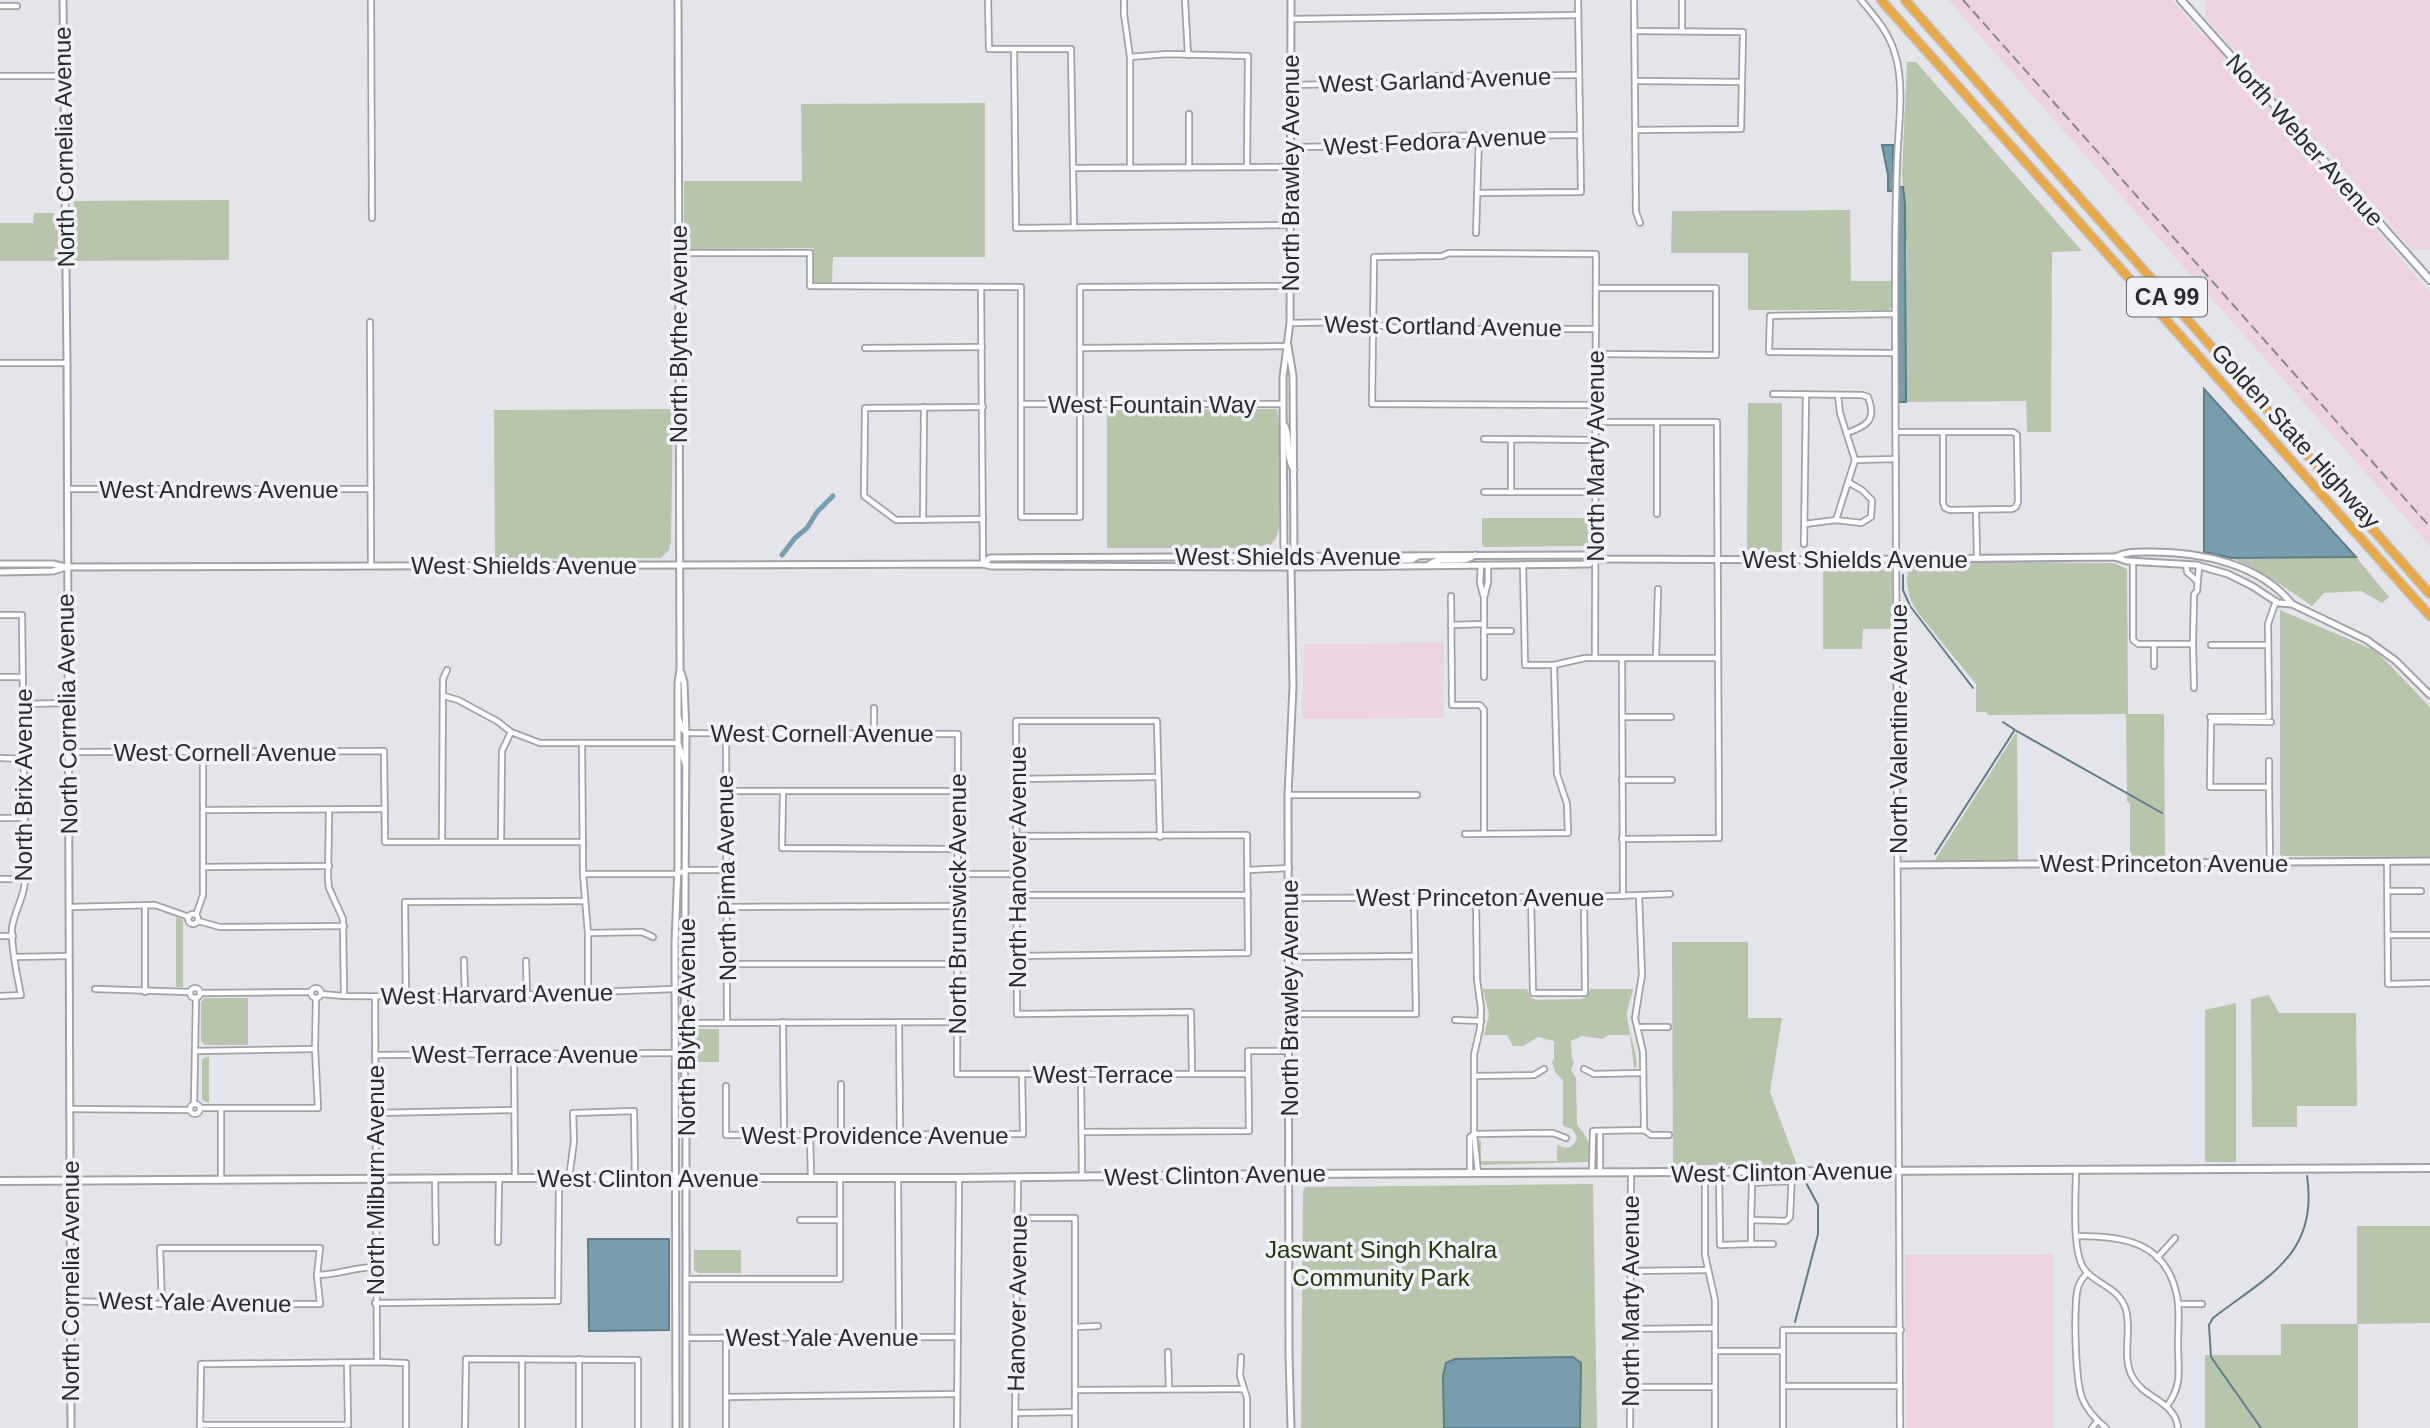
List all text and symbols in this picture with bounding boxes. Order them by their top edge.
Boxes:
street label: North Cornelia Avenue [48,26,80,268]
street label: North Weber Avenue [2221,49,2389,231]
street label: North Brawley Avenue [1277,54,1304,292]
street label: West Garland Avenue [1318,62,1552,98]
street label: West Fedora Avenue [1323,122,1547,160]
street label: North Blythe Avenue [665,225,692,443]
road number: CA 99 [2127,278,2207,316]
street label: West Cortland Avenue [1324,310,1562,342]
street label: Golden State Highway [2206,338,2386,534]
street label: North Marty Avenue [1582,350,1609,562]
street label: West Fountain Way [1048,391,1256,418]
street label: West Andrews Avenue [99,476,339,503]
street label: West Shields Avenue [1175,543,1401,570]
street label: West Shields Avenue [1742,546,1968,573]
street label: West Shields Avenue [411,552,637,579]
street label: North Cornelia Avenue [51,593,83,835]
street label: North Valentine Avenue [1885,604,1912,854]
street label: North Brix Avenue [10,689,37,882]
street label: West Cornell Avenue [710,720,934,747]
street label: West Cornell Avenue [113,739,337,766]
street label: North Hanover Avenue [1004,746,1031,988]
street label: North Brunswick Avenue [944,773,971,1035]
street label: North Pima Avenue [711,775,741,981]
street label: West Princeton Avenue [2040,850,2288,877]
street label: North Brawley Avenue [1276,879,1303,1117]
street label: West Princeton Avenue [1356,884,1604,911]
street label: North Blythe Avenue [673,918,700,1136]
street label: West Harvard Avenue [380,978,614,1010]
street label: West Terrace Avenue [412,1041,638,1068]
street label: West Terrace [1033,1061,1173,1088]
street label: North Milburn Avenue [362,1065,389,1295]
street label: West Providence Avenue [741,1122,1009,1149]
street label: West Clinton Avenue [1671,1157,1893,1187]
street label: North Cornelia Avenue [57,1160,84,1402]
street label: West Clinton Avenue [1104,1160,1326,1190]
street label: West Clinton Avenue [537,1165,759,1192]
street label: North Marty Avenue [1617,1195,1644,1407]
street label: Hanover Avenue [1002,1214,1032,1392]
park label: Jaswant Singh Khalra Community Park [1265,1236,1498,1291]
street label: West Yale Avenue [98,1287,292,1317]
street label: West Yale Avenue [725,1324,919,1351]

